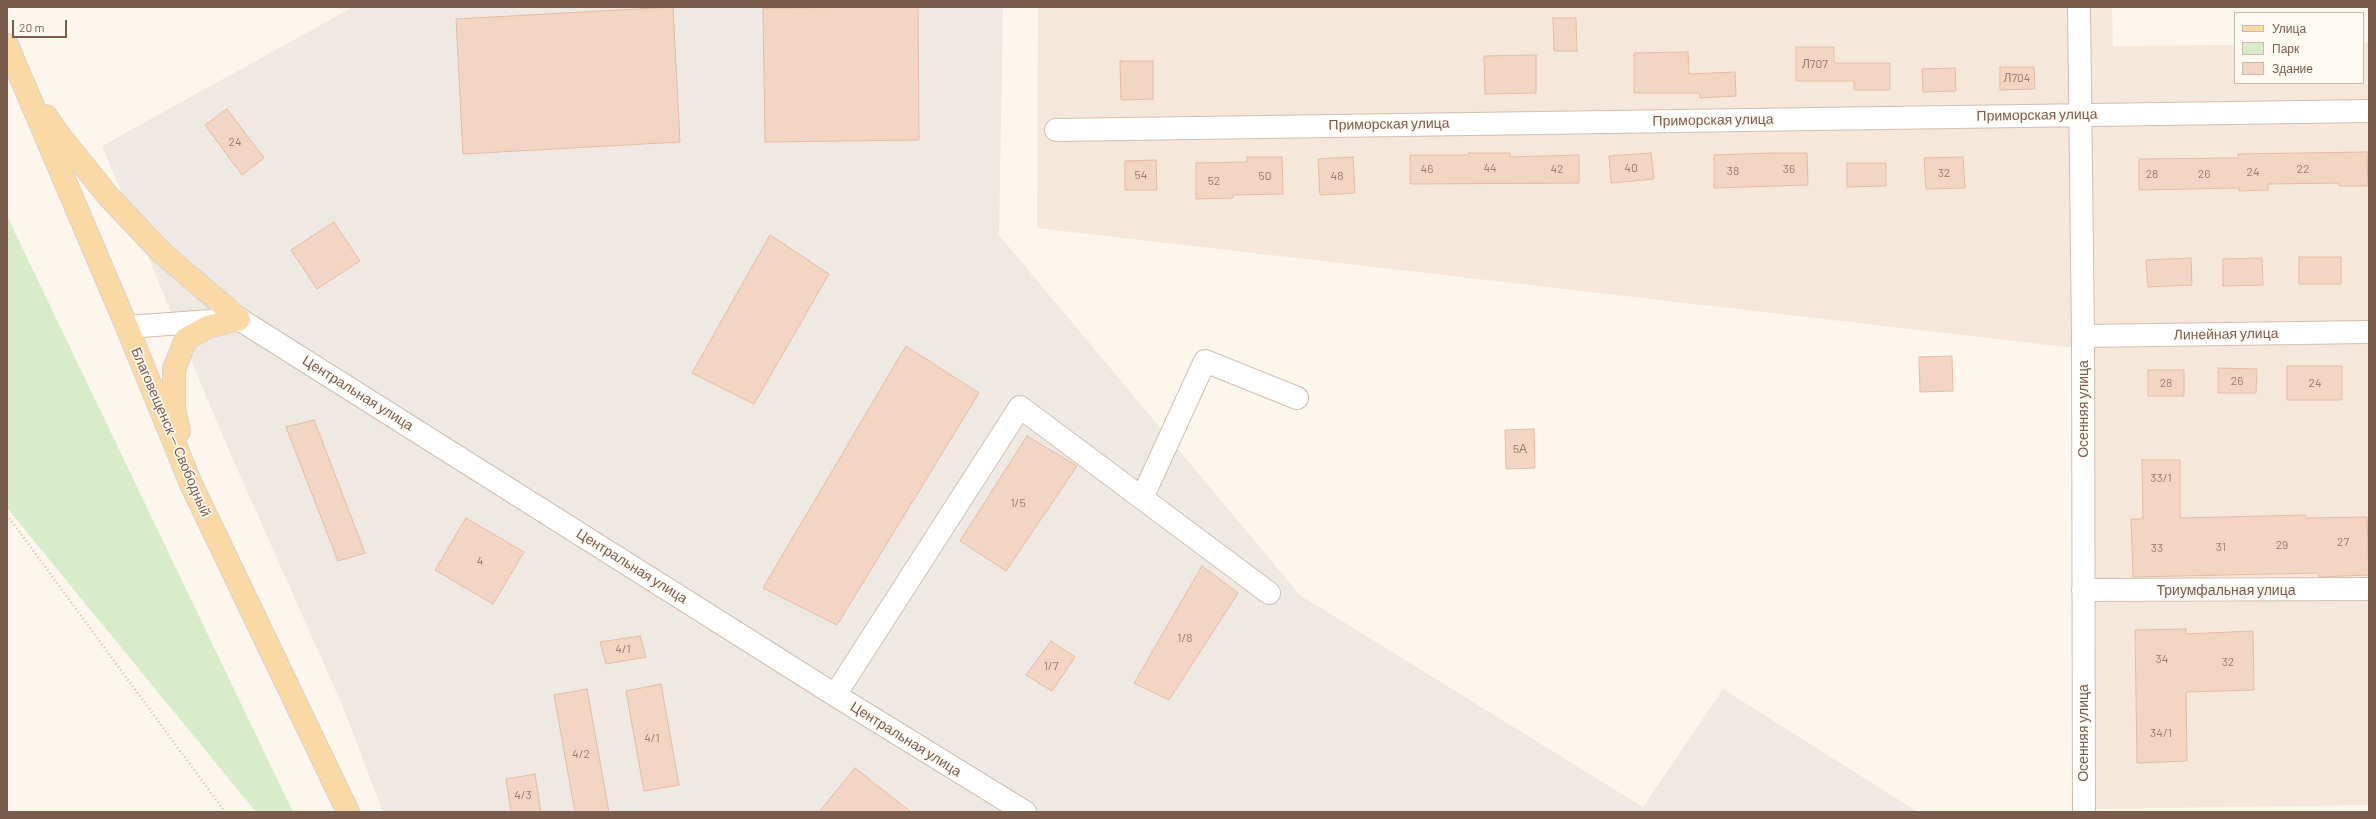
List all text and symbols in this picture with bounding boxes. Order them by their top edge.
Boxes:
scale bar [14,12,69,38]
legend [2234,12,2364,84]
text: 20 m [19,20,45,34]
text: Улица [2272,21,2306,35]
text: Парк [2272,41,2299,55]
house number: Л707 [1802,57,1828,71]
text: Здание [2272,61,2313,75]
house number: Л704 [2004,71,2030,85]
street label: Приморская улица [1976,106,2098,124]
street label: Приморская улица [1652,111,1774,129]
street label: Приморская улица [1328,115,1450,133]
house number: 24 [228,135,242,149]
house number: 44 [1483,161,1497,175]
house number: 40 [1624,161,1638,175]
house number: 46 [1421,162,1433,176]
house number: 42 [1550,162,1564,176]
house number: 36 [1783,162,1795,176]
house number: 22 [2297,162,2309,176]
house number: 38 [1727,164,1739,178]
house number: 24 [2246,165,2260,179]
house number: 32 [1938,166,1950,180]
house number: 28 [2146,167,2158,181]
house number: 26 [2198,167,2210,181]
house number: 54 [1135,168,1147,182]
house number: 50 [1259,169,1271,183]
house number: 48 [1331,169,1343,183]
house number: 52 [1208,174,1220,188]
street label: Линейная улица [2173,325,2279,343]
street label: Благовещенск — Свободный [128,345,214,519]
street label: Центральная улица [299,352,417,434]
street label: Осенняя улица [2075,360,2091,458]
house number: 26 [2231,374,2243,388]
house number: 28 [2160,376,2172,390]
house number: 24 [2308,376,2322,390]
house number: 5А [1513,442,1527,456]
house number: 33/1 [2150,471,2172,485]
house number: 1/5 [1010,496,1026,510]
street label: Центральная улица [573,525,691,607]
house number: 27 [2337,535,2349,549]
house number: 29 [2276,538,2288,552]
house number: 31 [2216,540,2226,554]
house number: 33 [2151,541,2163,555]
house number: 4 [477,554,483,568]
street label: Триумфальная улица [2157,582,2295,598]
house number: 1/8 [1177,631,1193,645]
house number: 4/1 [615,642,631,656]
house number: 34 [2156,652,2168,666]
house number: 32 [2222,655,2234,669]
house number: 1/7 [1044,659,1058,673]
street label: Осенняя улица [2075,684,2091,782]
street label: Центральная улица [847,698,965,780]
house number: 34/1 [2150,726,2172,740]
house number: 4/1 [644,731,660,745]
house number: 4/2 [572,747,590,761]
house number: 4/3 [514,788,532,802]

